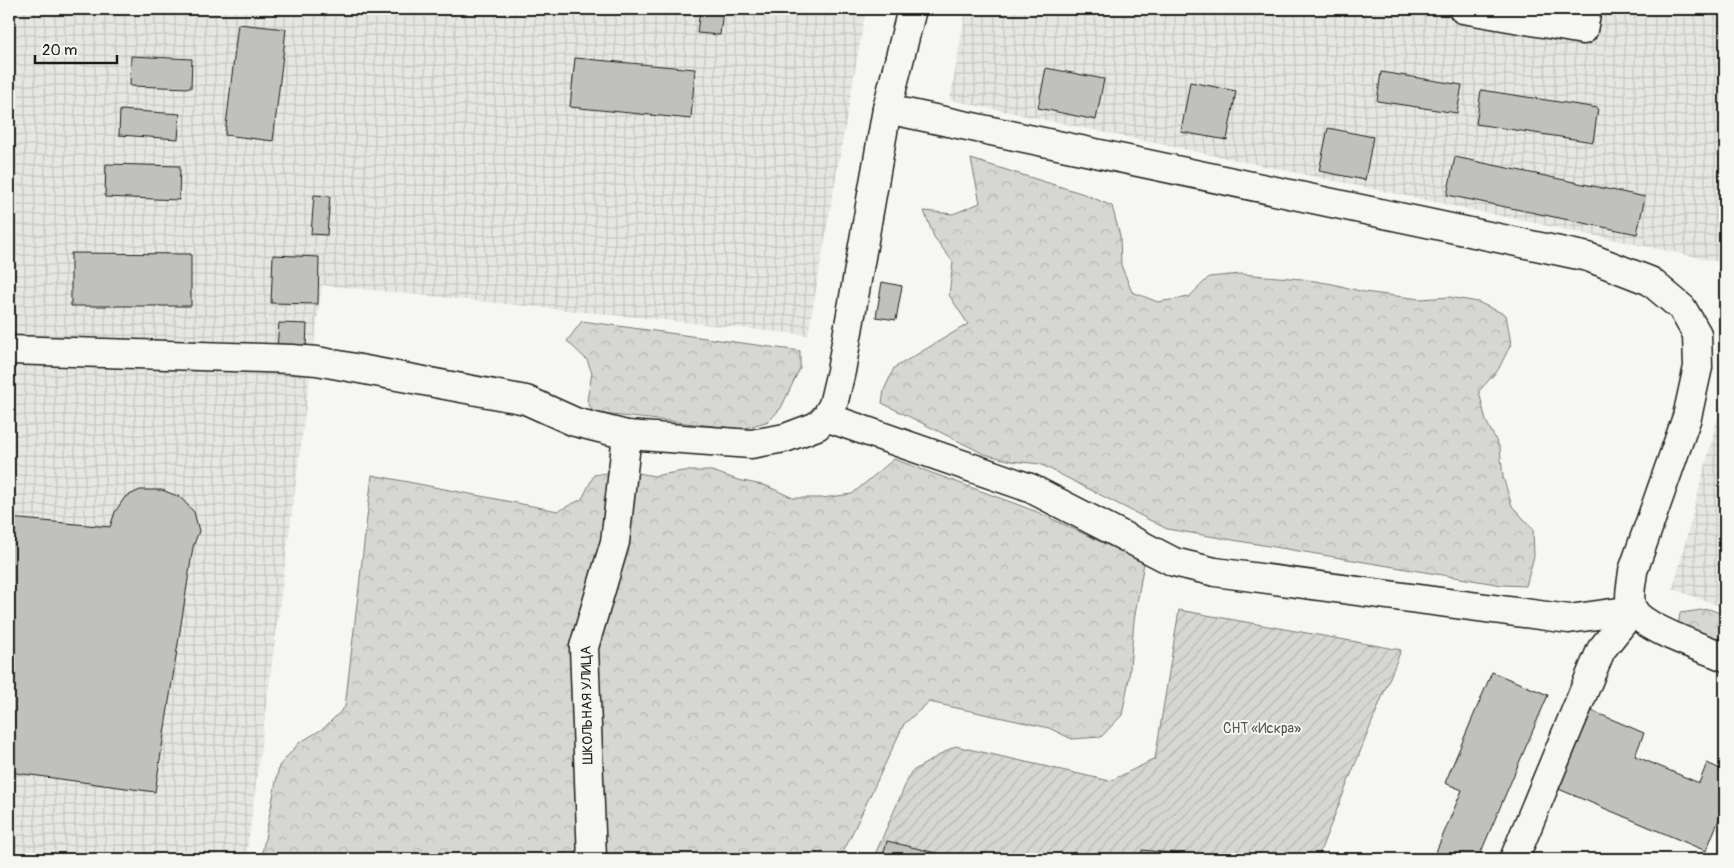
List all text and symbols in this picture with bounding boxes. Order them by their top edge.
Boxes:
scale bar [35,32,118,64]
text: 20 m [42,41,77,60]
street label: ШКОЛЬНАЯ УЛИЦА [577,646,597,764]
park label: СНТ «Искра» [1223,720,1301,737]

